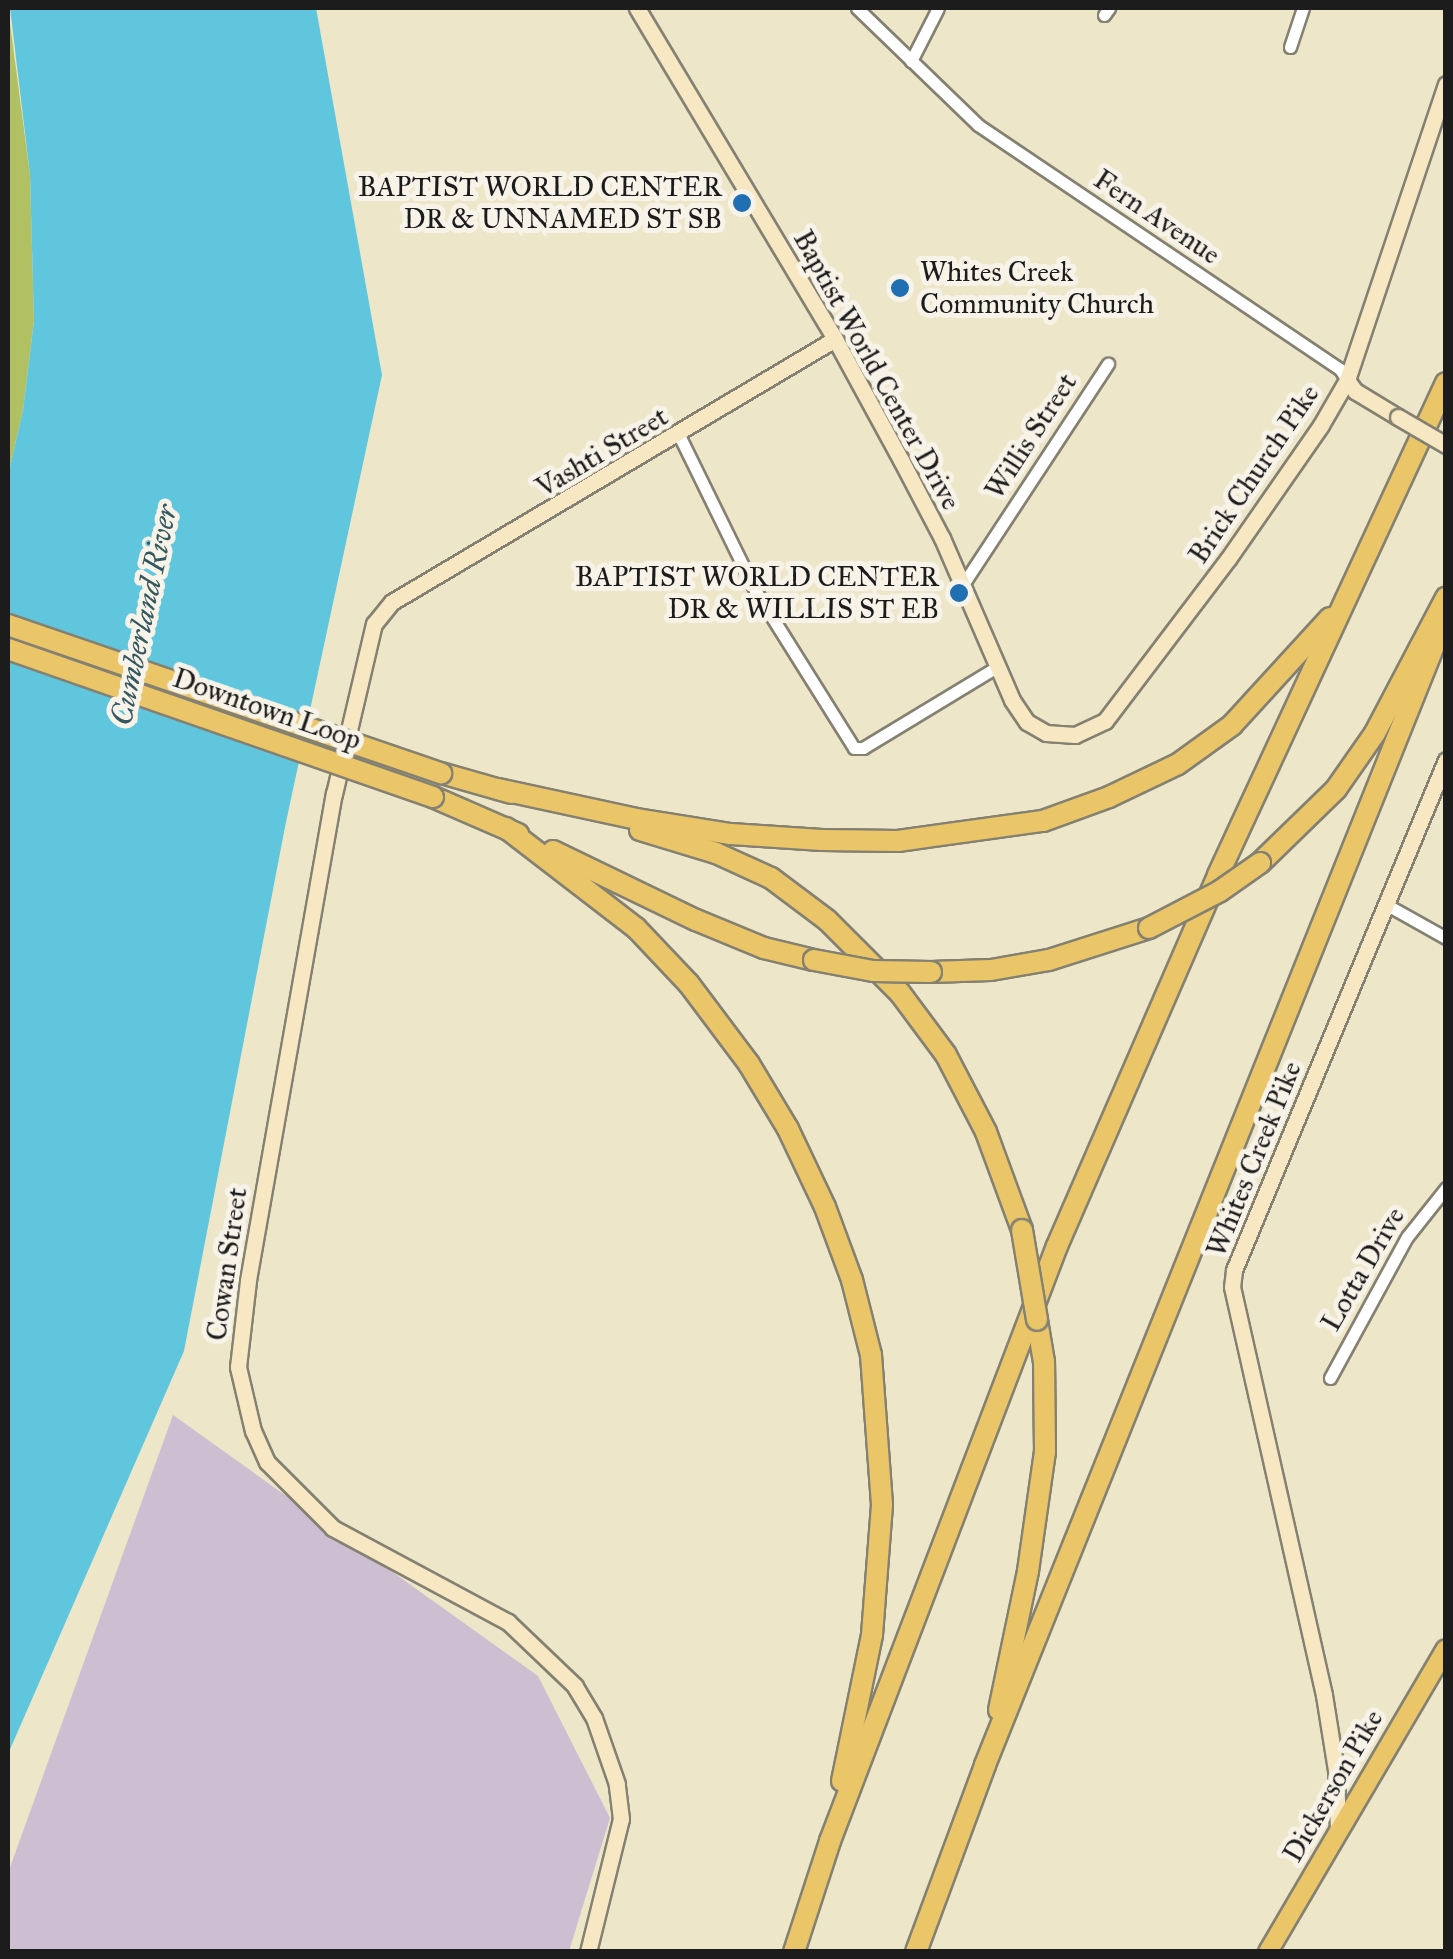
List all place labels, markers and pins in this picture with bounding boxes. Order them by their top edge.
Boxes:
place label: BAPTIST WORLD CENTER DR & UNNAMED ST SB [358,170,722,236]
marker: BAPTIST WORLD CENTER DR & UNNAMED ST SB [731,192,753,214]
place label: Whites Creek Community Church [920,255,1154,321]
marker: Whites Creek Community Church [889,277,911,299]
place label: BAPTIST WORLD CENTER DR & WILLIS ST EB [575,560,939,626]
marker: BAPTIST WORLD CENTER DR & WILLIS ST EB [948,582,970,604]

